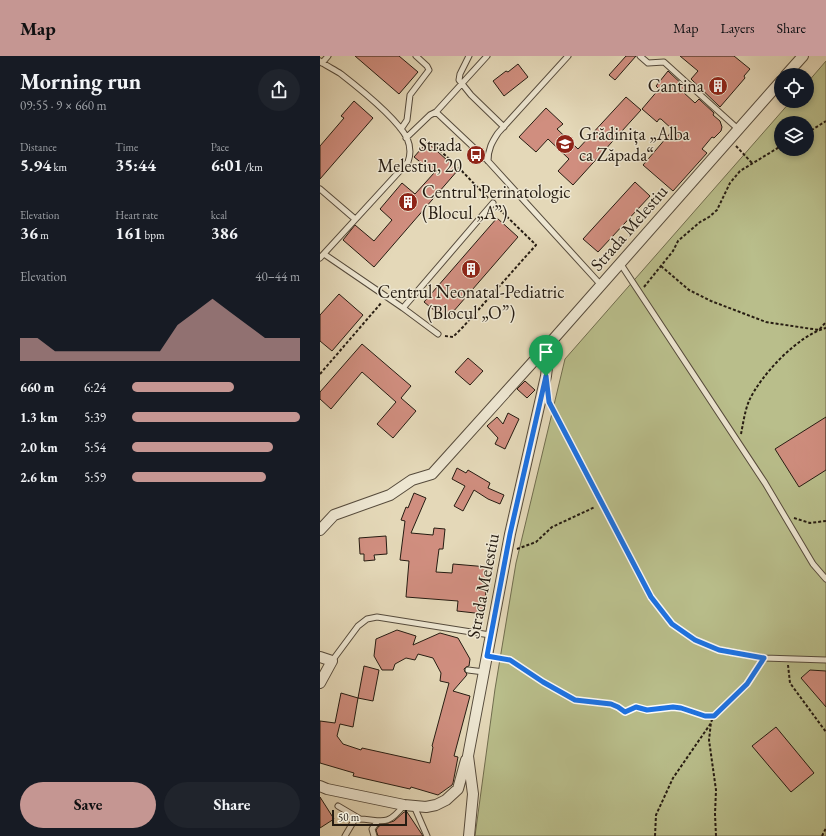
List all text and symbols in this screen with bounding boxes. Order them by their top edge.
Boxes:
text: Map [20,16,56,41]
text: Map [673,19,698,37]
text: Layers [720,19,755,37]
text: Share [777,19,806,37]
text: Morning run [20,67,141,96]
map controls [774,68,814,156]
button: locate [774,68,814,108]
button: share [258,69,300,111]
place label: Cantina [648,74,705,97]
building icon: Cantina [707,75,729,97]
text: 09:55 · 9 × 660 m [20,97,107,114]
button: layers [774,116,814,156]
place label: Grădinița „Alba ca Zăpada“ [579,122,690,166]
place label: Strada Melestiu, 20 [377,133,463,177]
school or university icon: Grădinița „Alba ca Zăpada“ [554,133,576,155]
text: Distance [20,140,57,154]
text: Time [115,140,138,154]
text: Pace [211,140,229,154]
bus stop icon: Strada Melestiu, 20 [465,144,487,166]
text: 5.94 [20,154,51,176]
text: 35:44 [115,154,156,176]
text: 6:01 [211,154,242,176]
text: km [51,160,67,174]
text: /km [242,160,263,174]
street label: Strada Melestiu [585,179,673,275]
place label: Centrul Perinatologic (Blocul „A”) [422,180,571,224]
building icon: Centrul Perinatologic (Blocul „A”) [397,191,419,213]
text: Elevation [20,208,60,222]
text: Heart rate [115,208,158,222]
text: kcal [211,208,227,222]
text: 36 [20,222,38,244]
text: 161 [115,222,142,244]
text: 386 [211,222,238,244]
text: m [38,228,49,242]
text: bpm [142,228,164,242]
building icon: Centrul Neonatal-Pediatric (Blocul „O”) [460,258,482,280]
text: Elevation [20,268,67,285]
text: 40–44 m [255,268,300,285]
place label: Centrul Neonatal-Pediatric (Blocul „O”) [377,280,565,324]
pin [529,335,563,376]
icon: arrive [535,341,557,363]
text: 660 m [20,379,54,396]
text: 6:24 [84,379,106,396]
text: 1.3 km [20,409,58,426]
text: 5:39 [84,409,106,426]
text: 2.0 km [20,439,58,456]
text: 5:54 [84,439,106,456]
text: 2.6 km [20,469,58,486]
text: 5:59 [84,469,106,486]
street label: Strada Melestiu [461,531,504,640]
button: Save [20,782,156,828]
button: Share [164,782,300,828]
scale bar [332,808,407,827]
text: 50 m [338,810,359,824]

